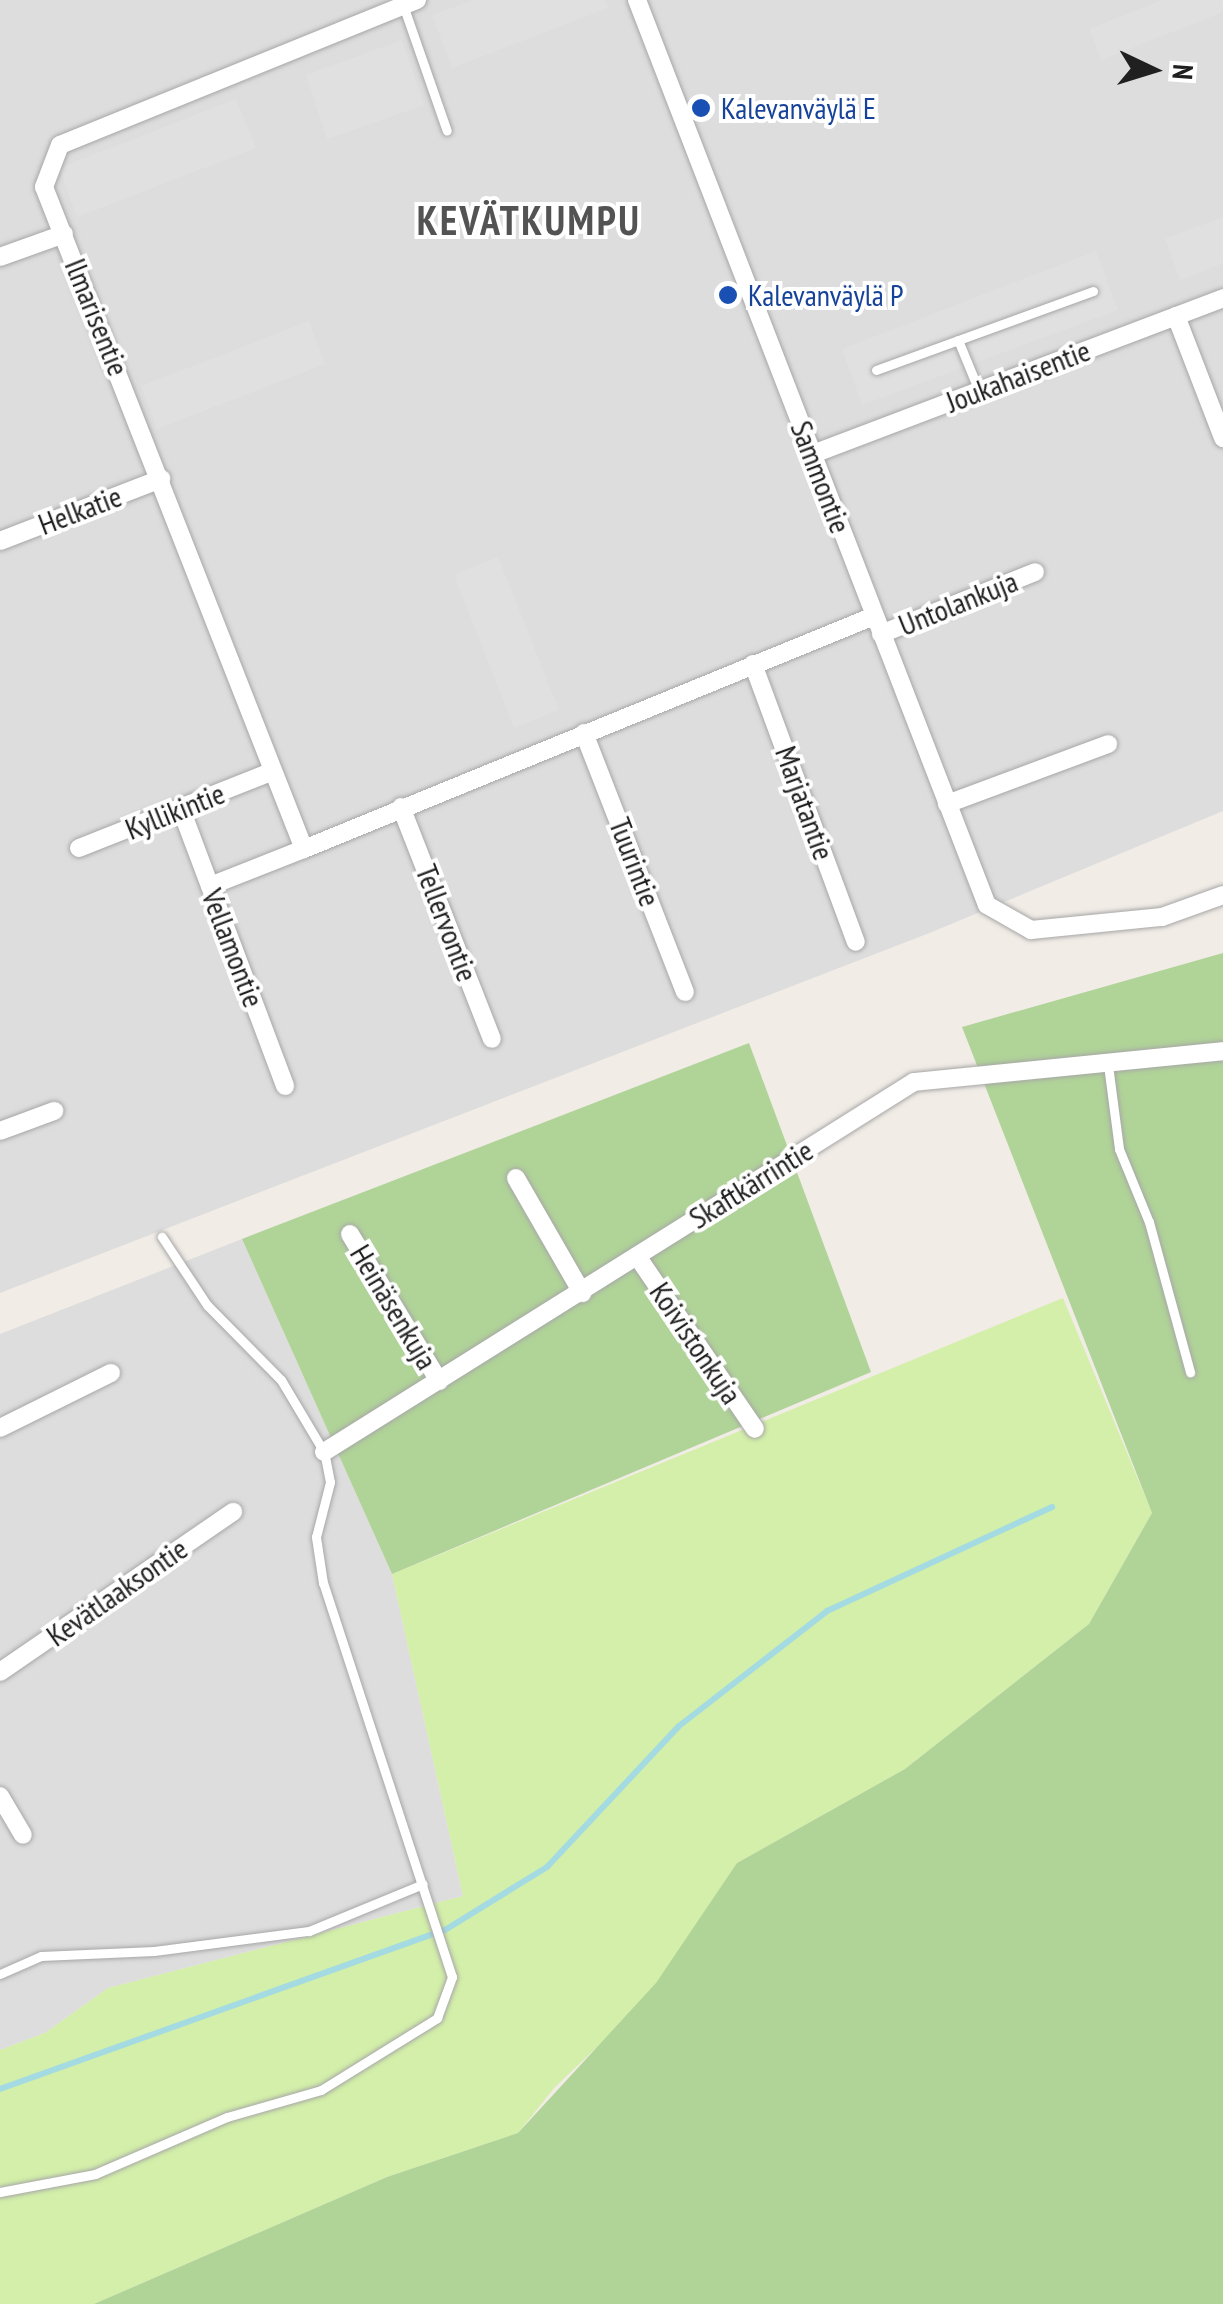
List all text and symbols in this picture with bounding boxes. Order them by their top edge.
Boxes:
north arrow [1103,20,1203,120]
text: N [1164,63,1202,81]
place label: Kalevanväylä E [721,90,876,126]
marker: Kalevanväylä E [690,97,712,119]
district label: KEVÄTKUMPU [417,196,641,244]
street label: Ilmarisentie [57,253,137,381]
place label: Kalevanväylä P [748,277,904,313]
marker: Kalevanväylä P [717,284,739,306]
street label: Joukahaisentie [941,332,1095,420]
street label: Sammontie [783,416,859,538]
street label: Helkatie [33,478,127,542]
street label: Untolankuja [893,563,1023,643]
street label: Marjatantie [768,741,842,865]
street label: Kyllikintie [120,775,230,847]
street label: Tuurintie [602,813,668,911]
street label: Tellervontie [408,859,486,987]
street label: Vellamontie [194,884,272,1012]
street label: Skaftkärrintie [683,1132,819,1236]
street label: Heinäsenkuja [343,1238,445,1376]
street label: Koivistonkuja [642,1275,750,1411]
street label: Kevätlaaksontie [40,1530,194,1654]

